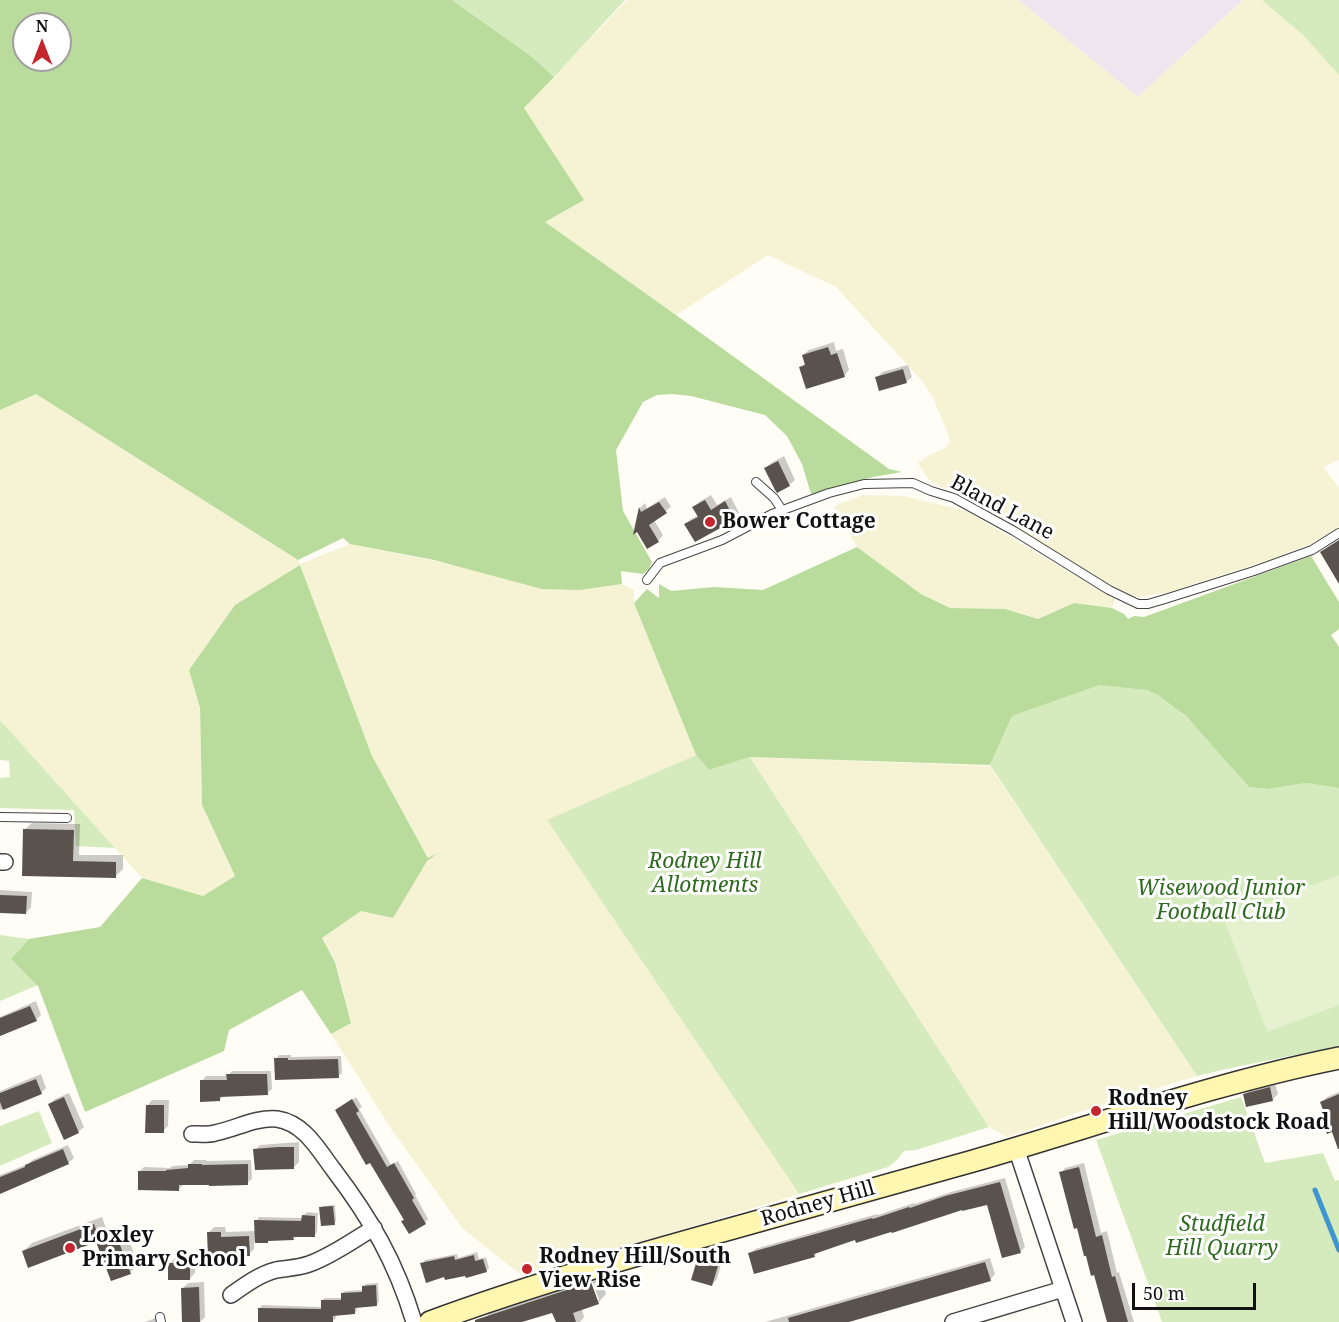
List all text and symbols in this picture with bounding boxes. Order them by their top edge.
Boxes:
north arrow [12,12,72,72]
text: N [36,15,48,37]
street label: Bland Lane [946,470,1058,546]
place label: Bower Cottage [722,509,876,535]
marker: Bower Cottage [703,515,717,529]
park label: Rodney Hill Allotments [648,849,762,899]
park label: Wisewood Junior Football Club [1137,876,1305,926]
place label: Rodney Hill/Woodstock Road [1108,1086,1329,1136]
marker: Rodney Hill/Woodstock Road [1089,1104,1103,1118]
street label: Rodney Hill [758,1176,878,1232]
park label: Studfield Hill Quarry [1166,1212,1278,1262]
place label: Loxley Primary School [82,1223,246,1273]
marker: Loxley Primary School [63,1241,77,1255]
place label: Rodney Hill/South View Rise [539,1244,731,1294]
marker: Rodney Hill/South View Rise [520,1262,534,1276]
scale bar [1135,1271,1260,1309]
text: 50 m [1143,1281,1185,1305]

